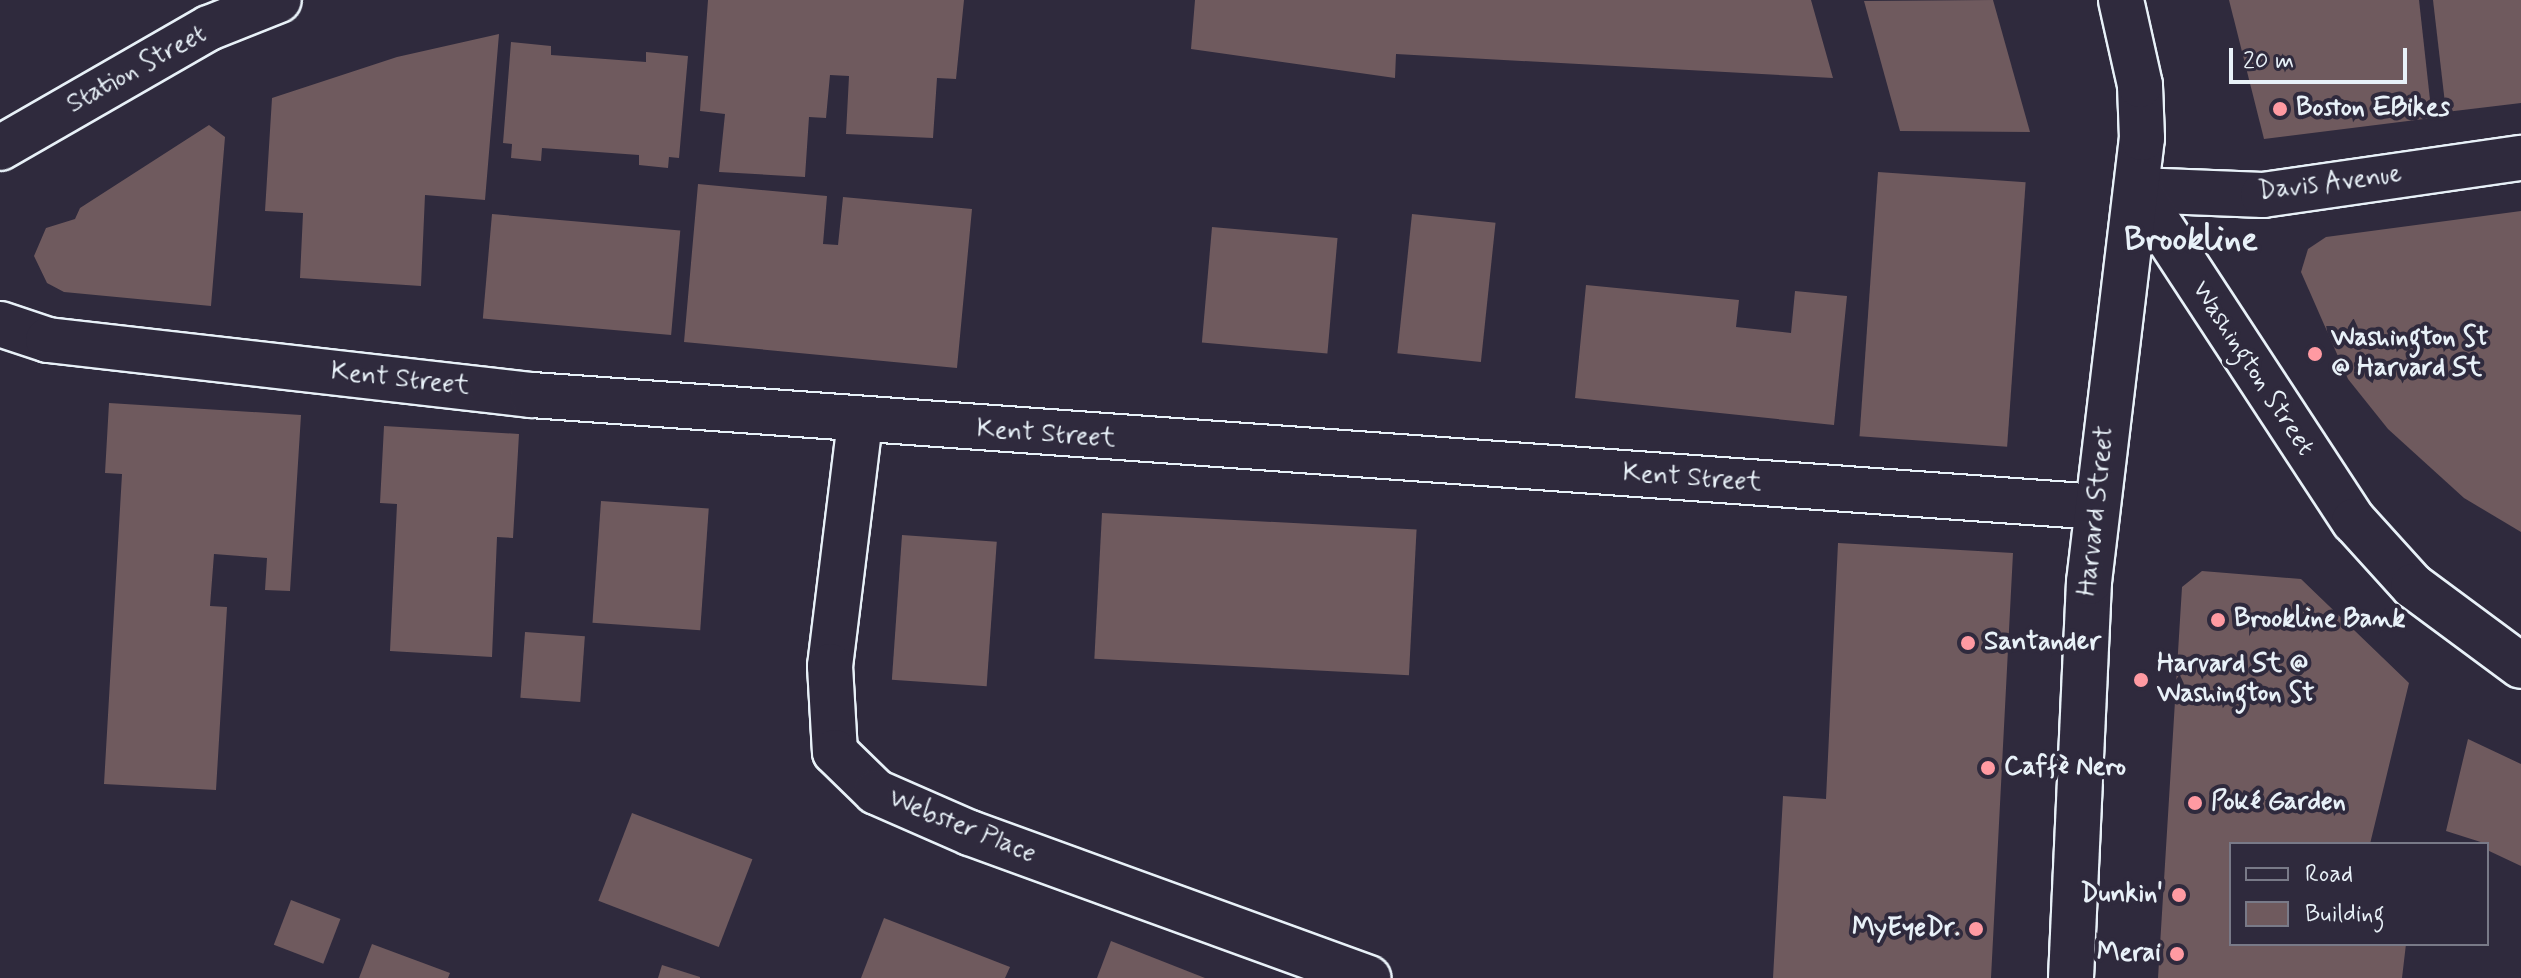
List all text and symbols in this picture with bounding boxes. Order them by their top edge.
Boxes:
street label: Station Street [60,18,214,122]
scale bar [2233,32,2411,82]
text: 20 m [2243,46,2294,77]
place label: Boston EBikes [2296,93,2447,125]
marker: Boston EBikes [2271,100,2289,118]
street label: Davis Avenue [2254,159,2406,209]
district label: Brookline [2124,220,2258,260]
street label: Washington Street [2183,274,2321,464]
place label: Washington St @ Harvard St [2331,323,2487,384]
marker: Washington St @ Harvard St [2306,345,2324,363]
street label: Kent Street [329,357,471,403]
street label: Kent Street [975,415,1117,455]
street label: Harvard Street [2073,425,2121,597]
street label: Kent Street [1621,459,1763,499]
place label: Brookline Bank [2234,604,2401,636]
marker: Brookline Bank [2209,611,2227,629]
place label: Santander [1984,627,2101,659]
marker: Santander [1959,634,1977,652]
place label: Harvard St @ Washington St [2157,649,2313,710]
marker: Harvard St @ Washington St [2132,671,2150,689]
place label: Caffè Nero [2004,752,2126,784]
marker: Caffè Nero [1979,759,1997,777]
street label: Webster Place [884,783,1040,871]
place label: Poké Garden [2211,787,2346,819]
marker: Poké Garden [2186,794,2204,812]
legend [2229,842,2489,946]
text: Road [2305,859,2353,890]
place label: Dunkin' [2080,879,2163,911]
marker: Dunkin' [2170,886,2188,904]
text: Building [2305,899,2385,930]
place label: MyEyeDr. [1852,913,1960,945]
marker: MyEyeDr. [1967,920,1985,938]
place label: Merai [2097,938,2161,970]
marker: Merai [2168,945,2186,963]

